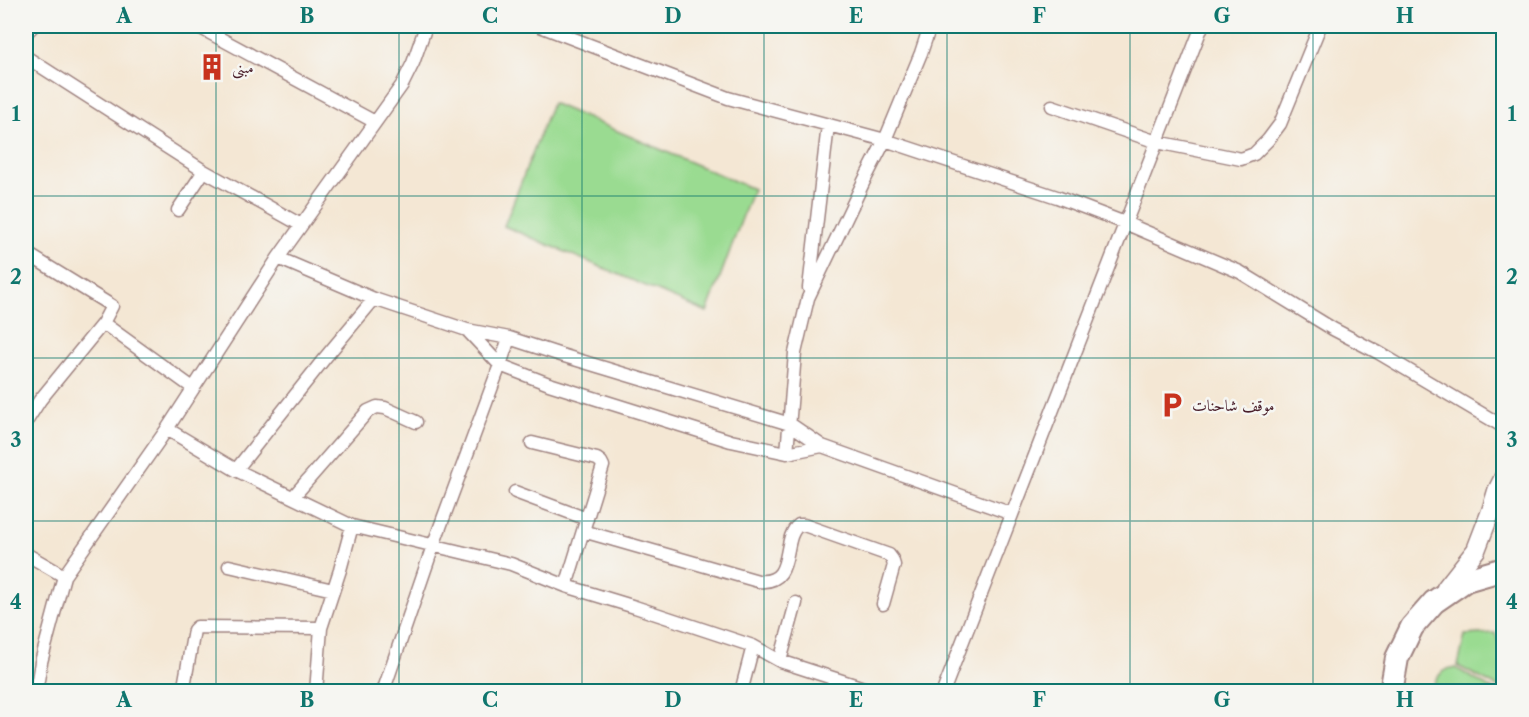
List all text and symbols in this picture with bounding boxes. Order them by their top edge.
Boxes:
text: A [115,4,132,28]
text: B [300,4,315,28]
text: C [482,4,498,28]
text: D [664,4,682,28]
text: E [849,4,863,28]
text: F [1032,4,1046,28]
text: G [1214,4,1231,28]
text: H [1396,4,1414,28]
building icon: مبنى [197,52,227,82]
place label: مبنى [232,57,254,79]
text: 1 [12,102,21,126]
text: 1 [1508,102,1517,126]
text: 2 [10,265,22,289]
text: 2 [1506,265,1518,289]
parking icon: موقف شاحنات [1157,390,1187,420]
place label: موقف شاحنات [1192,395,1274,416]
text: 3 [10,428,22,452]
text: 3 [1506,428,1518,452]
text: 4 [10,590,22,614]
text: 4 [1506,590,1518,614]
text: A [115,688,132,712]
text: B [300,688,315,712]
text: C [482,688,498,712]
text: D [664,688,682,712]
text: E [849,688,863,712]
text: F [1032,688,1046,712]
text: G [1214,688,1231,712]
text: H [1396,688,1414,712]

